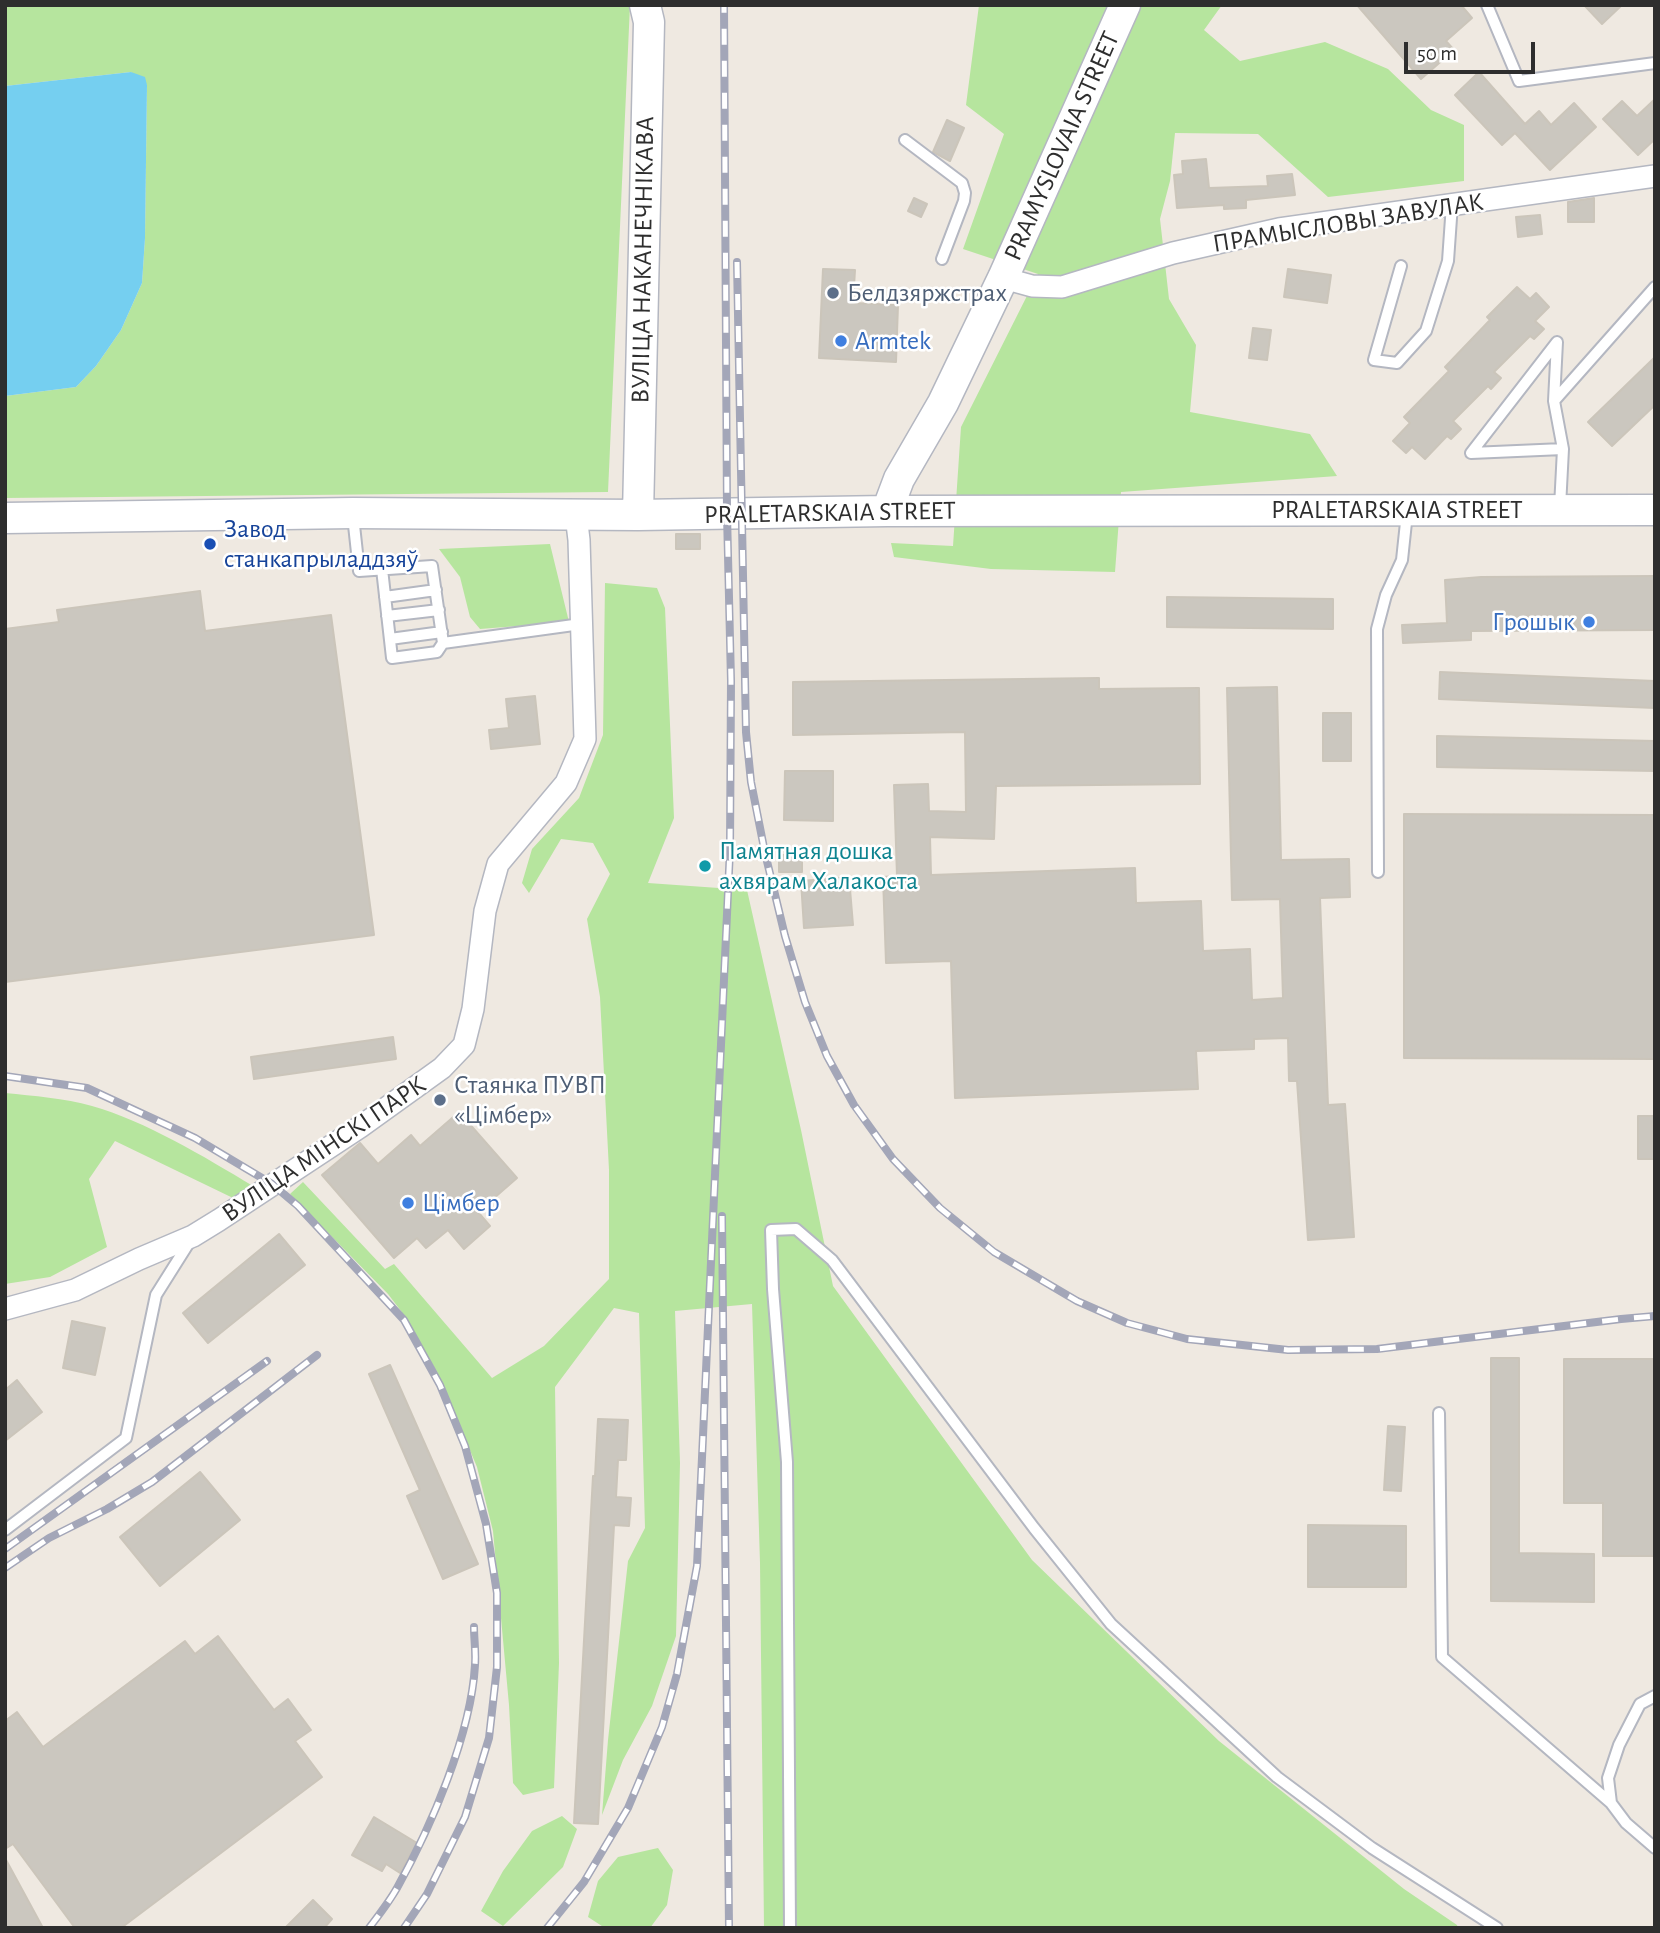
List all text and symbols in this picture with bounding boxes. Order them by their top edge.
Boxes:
street label: PRAMYSLOVAIA STREET [997,26,1127,266]
scale bar [1408,28,1539,72]
text: 50 m [1417,43,1457,64]
street label: ВУЛІЦА НАКАНЕЧНІКАВА [625,116,661,404]
street label: ПРАМЫСЛОВЫ ЗАВУЛАК [1210,186,1486,260]
place label: Белдзяржстрах [847,277,1007,309]
marker: Белдзяржстрах [825,285,841,301]
place label: Armtek [855,325,931,357]
marker: Armtek [833,333,849,349]
street label: PRALETARSKAIA STREET [1271,494,1523,526]
street label: PRALETARSKAIA STREET [704,495,956,531]
place label: Завод станкапрыладдзяў [224,513,418,574]
marker: Завод станкапрыладдзяў [202,536,218,552]
place label: Грошык [1492,606,1575,638]
marker: Грошык [1581,614,1597,630]
place label: Памятная дошка ахвярам Халакоста [719,835,918,896]
marker: Памятная дошка ахвярам Халакоста [697,858,713,874]
street label: ВУЛІЦА МІНСКІ ПАРК [216,1069,432,1229]
place label: Стаянка ПУВП «Цімбер» [454,1069,606,1130]
marker: Стаянка ПУВП «Цімбер» [432,1092,448,1108]
place label: Цімбер [422,1187,500,1219]
marker: Цімбер [400,1195,416,1211]

